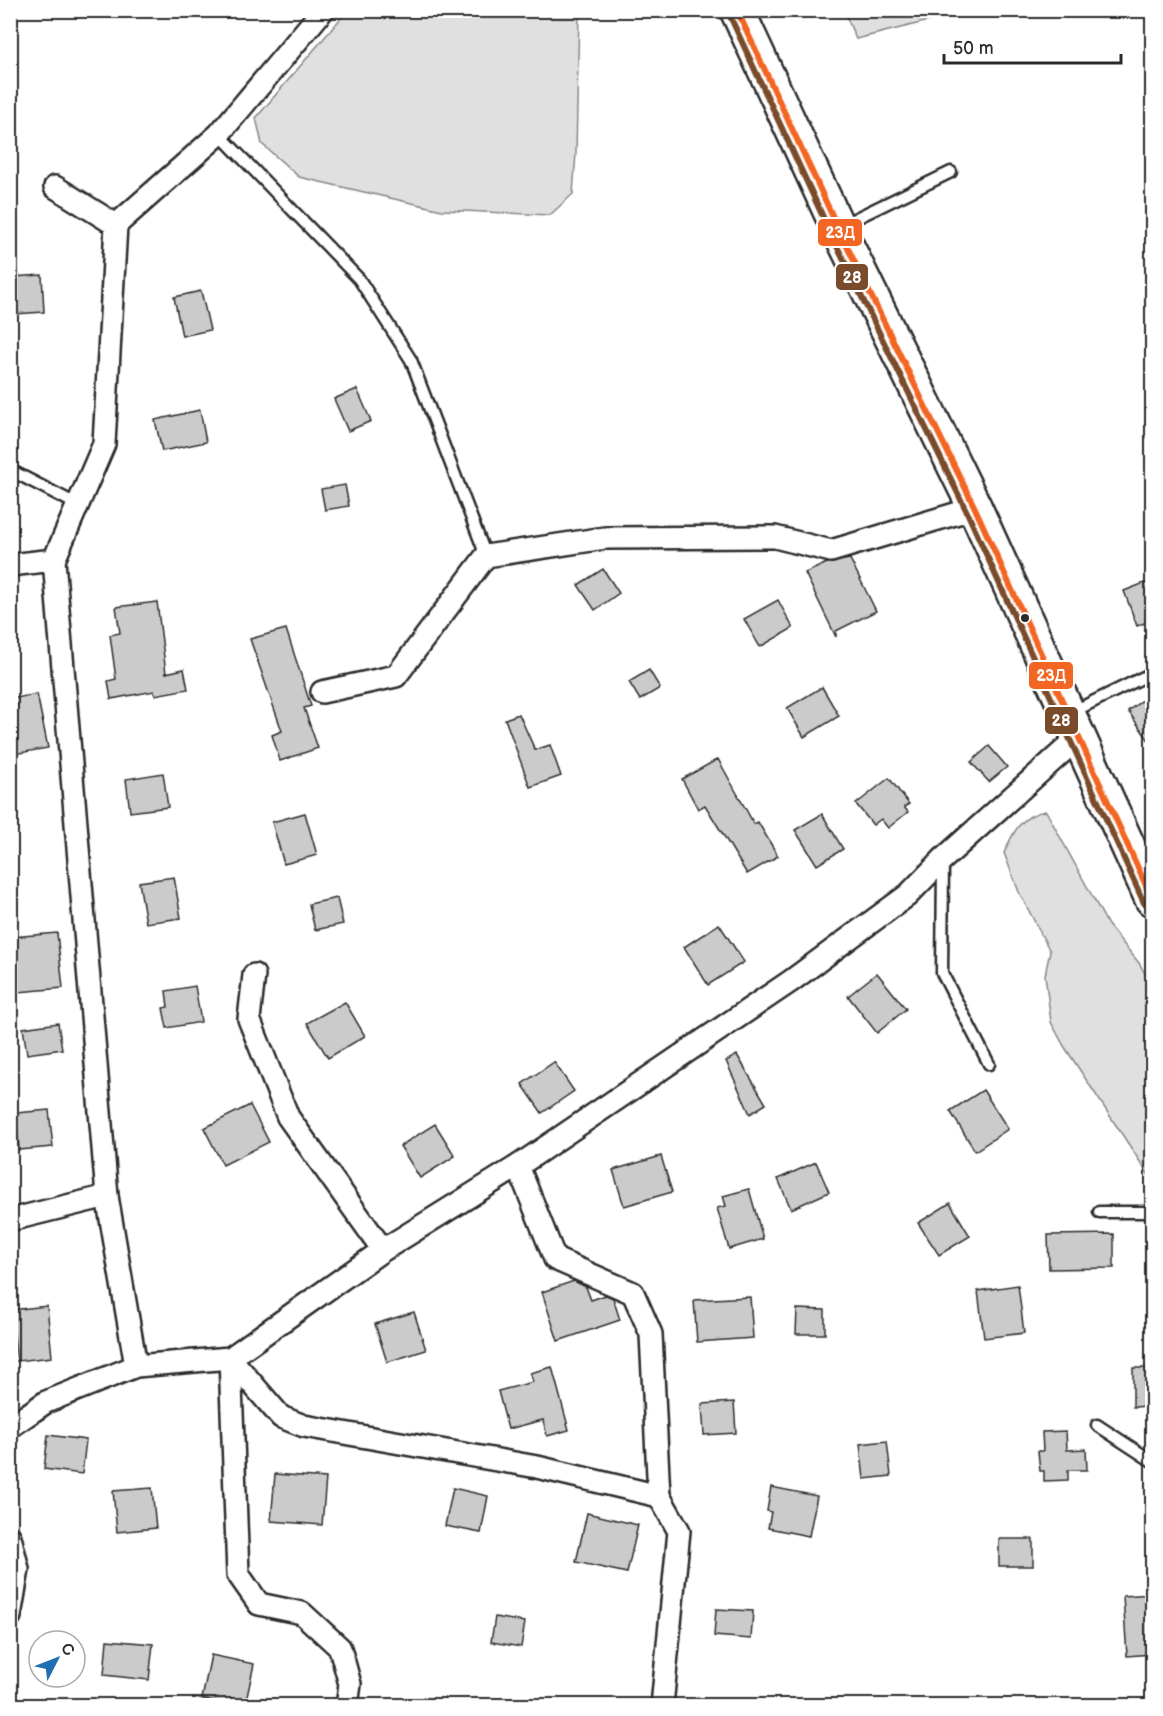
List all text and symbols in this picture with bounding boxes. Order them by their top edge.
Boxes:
scale bar [944,27,1121,65]
text: 50 m [953,38,994,59]
line badge: 23Д [817,218,863,247]
text: 23Д [825,224,856,243]
line badge: 28 [835,263,869,291]
text: 28 [842,269,862,288]
unlabelled marker [1019,612,1031,624]
line badge: 23Д [1028,661,1074,690]
text: 23Д [1036,667,1067,686]
line badge: 28 [1044,706,1079,735]
text: 28 [1051,712,1071,731]
north arrow [27,1629,87,1689]
text: С [56,1639,78,1660]

